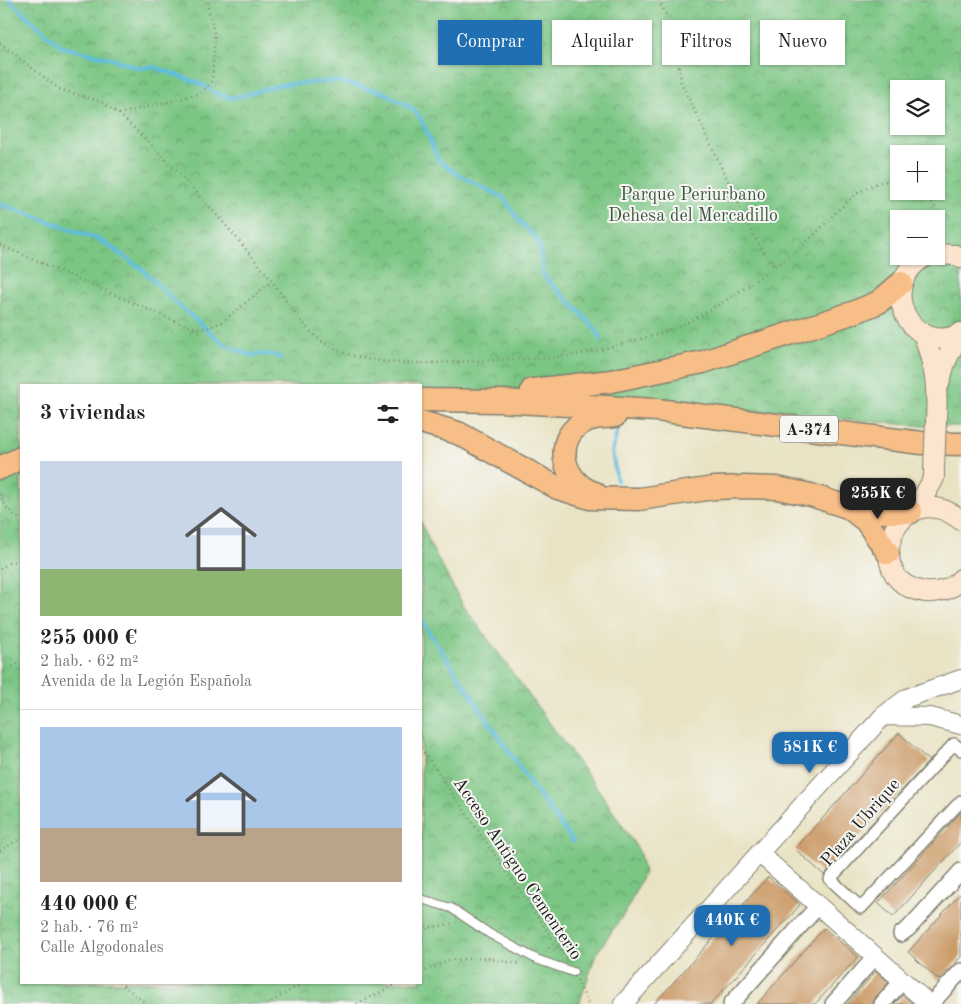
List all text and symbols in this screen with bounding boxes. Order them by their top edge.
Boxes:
chip: Comprar [438,20,542,65]
chip: Alquilar [552,20,652,65]
chip: Filtros [662,20,750,65]
chip: Nuevo [760,20,845,65]
map controls [890,80,945,265]
button: layers [890,80,945,135]
button: + [890,145,945,200]
park label: Parque Periurbano Dehesa del Mercadillo [608,186,778,225]
button: − [890,210,945,265]
icon: filters [374,400,402,428]
text: 3 viviendas [40,403,145,424]
road number: A-374 [780,416,838,442]
pin: 255K € [837,478,919,520]
text: 255K € [851,486,905,502]
icon: home [176,494,266,584]
text: 255 000 € [40,628,137,649]
text: 2 hab. · 62 m² [40,654,138,670]
text: Avenida de la Legión Española [40,674,252,690]
pin: 581K € [769,732,851,774]
text: 581K € [783,740,837,756]
icon: home [176,759,266,849]
street label: Acceso Antiguo Cementerio [449,774,585,963]
street label: Plaza Ubrique [818,775,904,870]
text: 440 000 € [40,894,137,915]
pin: 440K € [691,904,773,947]
text: 440K € [705,913,759,929]
text: 2 hab. · 76 m² [40,920,138,936]
text: Calle Algodonales [40,940,164,956]

